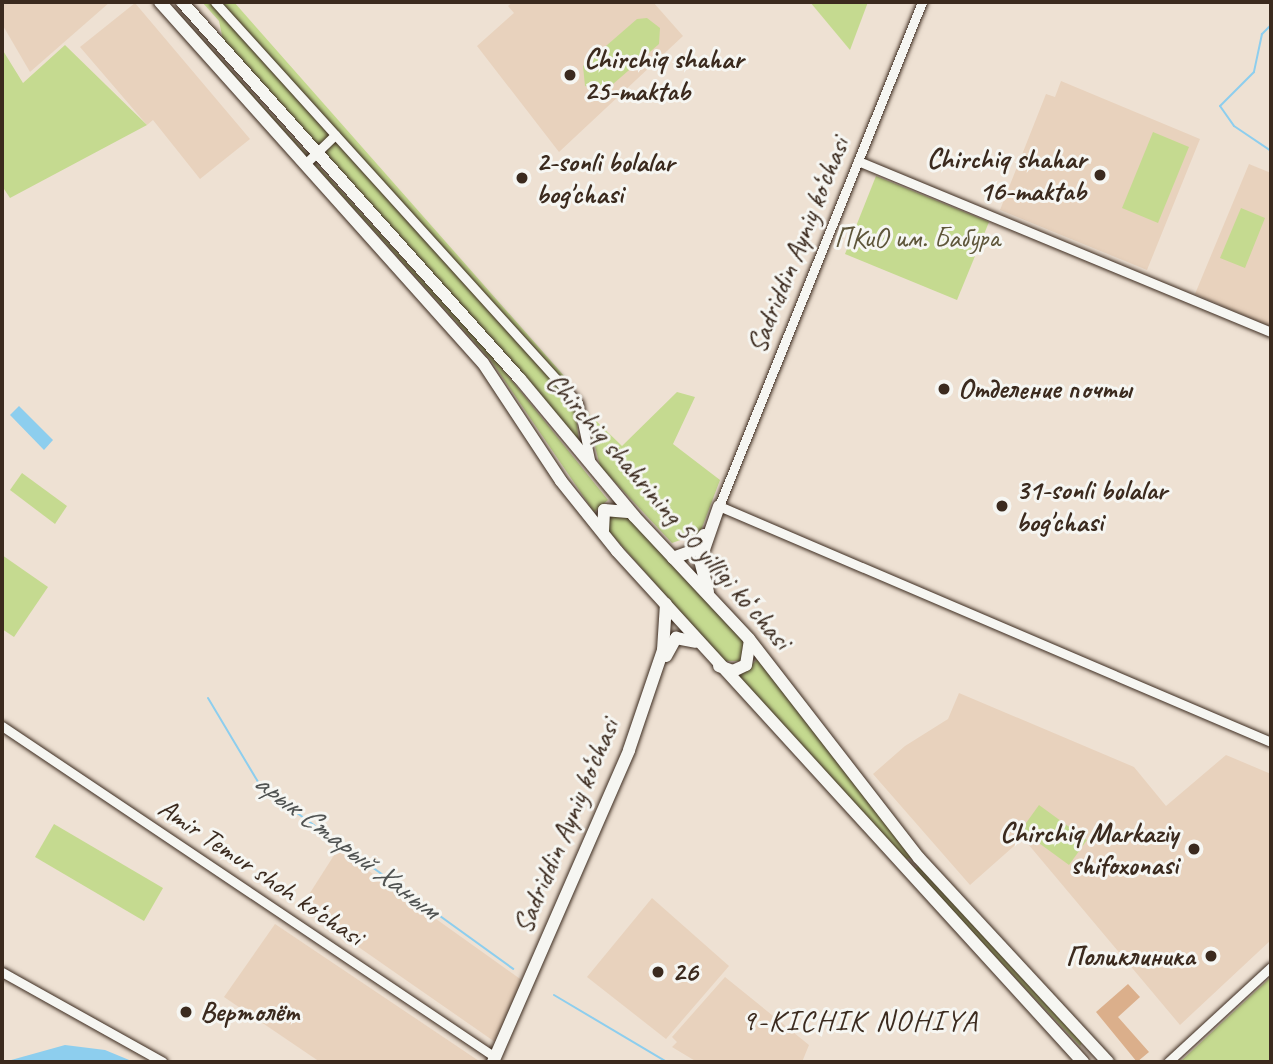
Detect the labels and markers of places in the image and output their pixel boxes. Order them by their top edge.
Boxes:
place label: Chirchiq shahar 25-maktab [584,42,743,108]
marker: Chirchiq shahar 25-maktab [562,67,578,83]
place label: Chirchiq shahar 16-maktab [927,142,1086,208]
place label: 2-sonli bolalar bog'chasi [536,145,674,211]
marker: Chirchiq shahar 16-maktab [1092,167,1108,183]
marker: 2-sonli bolalar bog'chasi [514,170,530,186]
place label: Отделение почты [958,372,1133,406]
marker: Отделение почты [936,381,952,397]
place label: 31-sonli bolalar bog'chasi [1016,473,1166,539]
marker: 31-sonli bolalar bog'chasi [994,498,1010,514]
place label: Chirchiq Markaziy shifoxonasi [1000,816,1178,882]
marker: Chirchiq Markaziy shifoxonasi [1184,839,1204,859]
place label: Поликлиника [1066,939,1195,973]
marker: Поликлиника [1201,946,1221,966]
place label: 26 [672,955,698,989]
marker: 26 [650,964,666,980]
place label: Вертолёт [200,995,299,1029]
marker: Вертолёт [178,1004,194,1020]

